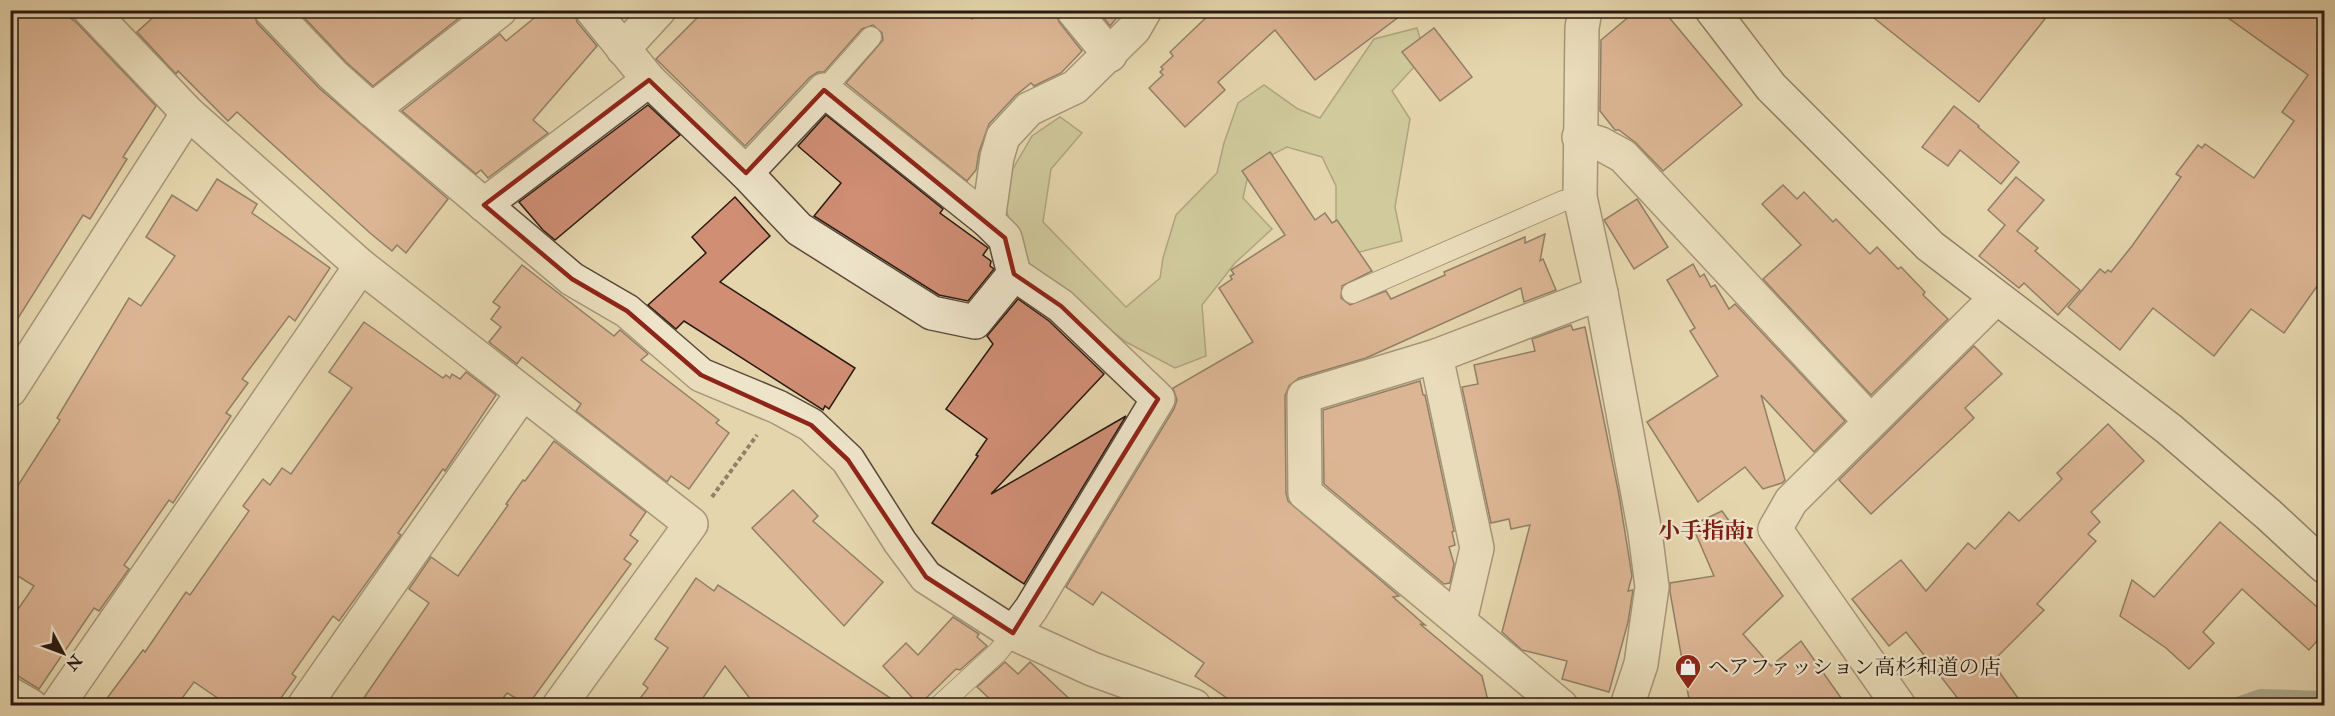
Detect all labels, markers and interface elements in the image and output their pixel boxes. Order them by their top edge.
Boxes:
district label: 小手指南1 [1658,517,1754,545]
north arrow [33,623,93,683]
text: N [61,649,86,675]
shop icon: ヘアファッション高杉和道の店 [1673,652,1703,690]
place label: ヘアファッション高杉和道の店 [1708,654,2001,681]

